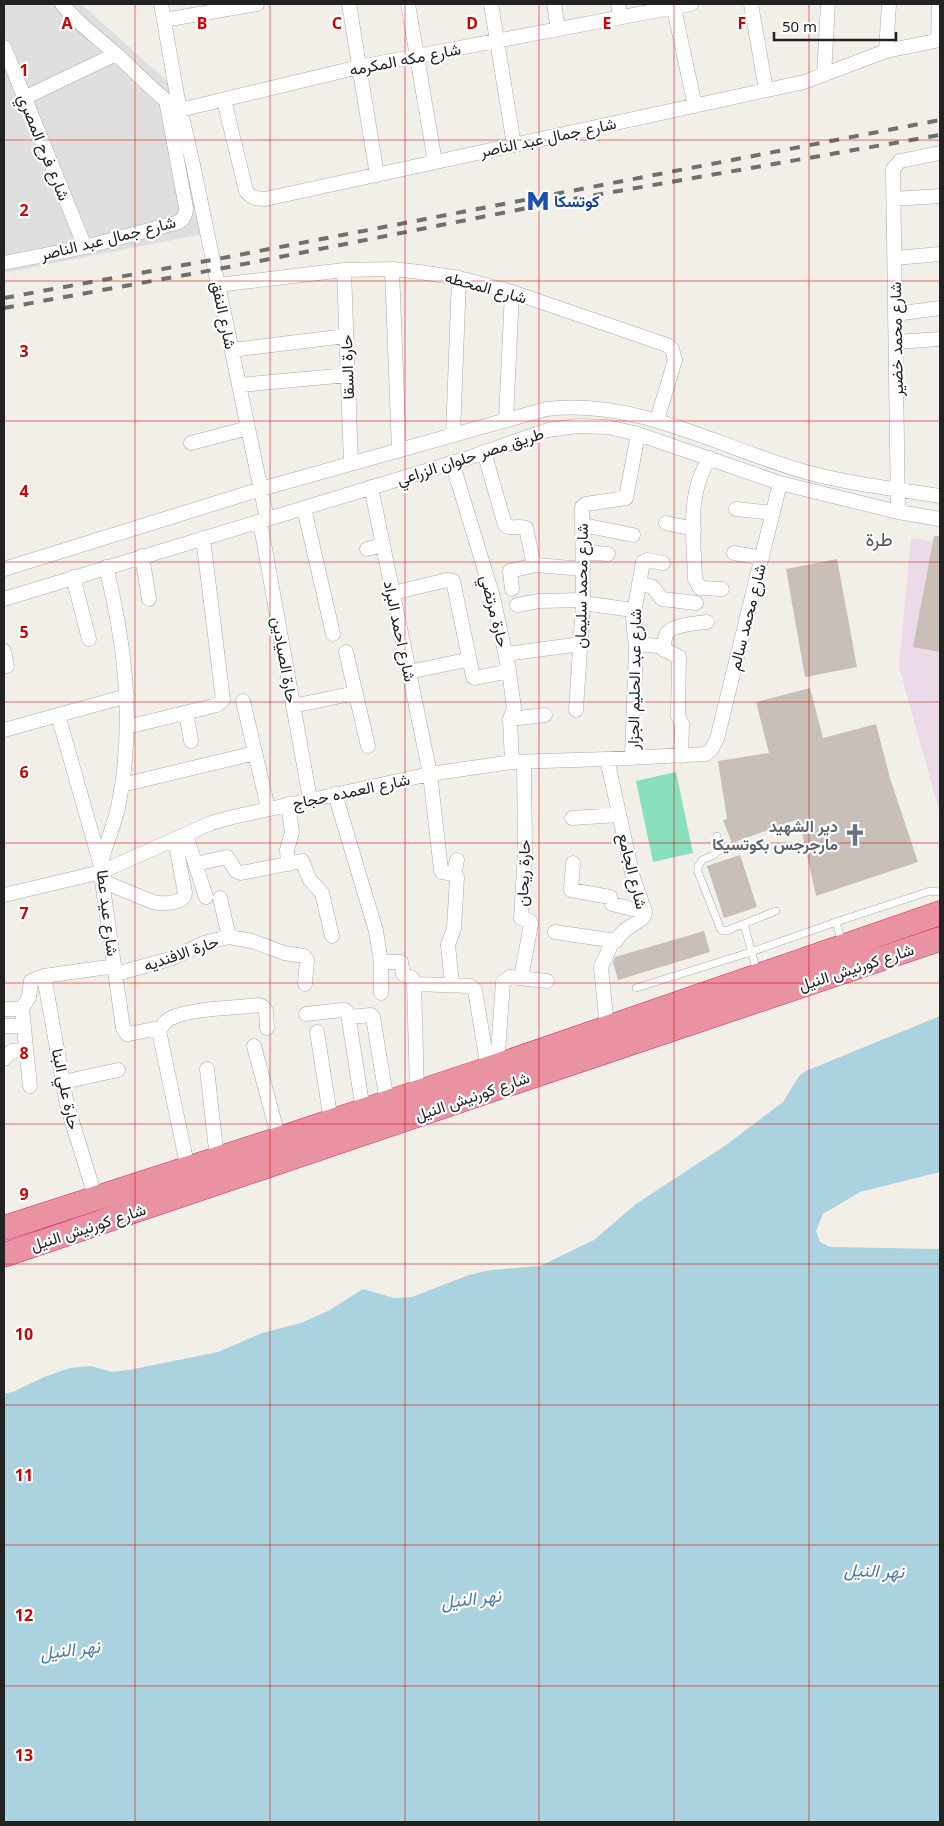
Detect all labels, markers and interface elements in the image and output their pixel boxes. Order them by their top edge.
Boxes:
scale bar [774,10,896,42]
text: A [61,12,73,34]
text: B [197,12,207,34]
text: C [332,12,342,34]
text: D [466,12,478,34]
text: E [603,12,612,34]
text: F [738,12,746,34]
text: 50 m [782,16,817,36]
street label: شارع مكه المكرمه [347,37,463,82]
text: 1 [19,59,29,81]
street label: شارع فرح المصري [10,90,75,205]
street label: شارع جمال عبد الناصر [477,112,618,163]
metro station icon: كوتسكا [525,188,551,214]
place label: كوتسكا [554,190,600,212]
text: 2 [19,199,29,221]
street label: شارع جمال عبد الناصر [37,211,178,267]
street label: شارع المحطه [442,266,529,309]
street label: شارع النفق [205,279,242,351]
street label: شارع محمد خضير [884,281,909,397]
street label: حارة السقا [335,334,359,400]
text: 3 [19,340,29,362]
street label: طريق مصر حلوان الزراعي [394,422,547,493]
text: 4 [19,480,29,502]
street label: شارع محمد سليمان [569,523,594,649]
district label: طرة [865,526,893,552]
street label: شارع محمد سالم [723,561,772,673]
street label: حارة مرتضي [473,573,515,650]
street label: شارع احمد البراد [378,578,421,684]
street label: شارع عبد الحليم الجزار [622,608,647,751]
street label: حارة الصيادين [267,615,303,705]
text: 5 [19,621,29,643]
text: 6 [19,761,29,783]
street label: شارع العمده حجاج [290,768,412,815]
place label: دير الشهيد مارجرجس بكوتسيكا [712,815,838,855]
church icon: دير الشهيد مارجرجس بكوتسيكا [842,822,868,848]
street label: شارع الجامع [612,831,653,912]
street label: حارة ريحان [511,839,535,907]
street label: شارع عيد عطا [91,869,124,957]
text: 7 [19,902,29,924]
street label: حارة الافنديه [141,930,222,976]
street label: شارع كورنيش النيل [796,938,917,997]
text: 8 [19,1042,29,1064]
street label: حارة علي البنا [44,1047,85,1132]
street label: شارع كورنيش النيل [412,1066,533,1127]
text: 9 [19,1183,29,1205]
street label: شارع كورنيش النيل [28,1198,149,1257]
text: 10 [15,1323,33,1345]
text: 11 [15,1464,33,1486]
water label: نهر النيل [843,1557,905,1583]
water label: نهر النيل [439,1582,503,1614]
text: 12 [15,1604,33,1626]
water label: نهر النيل [38,1633,102,1665]
text: 13 [15,1744,33,1766]

